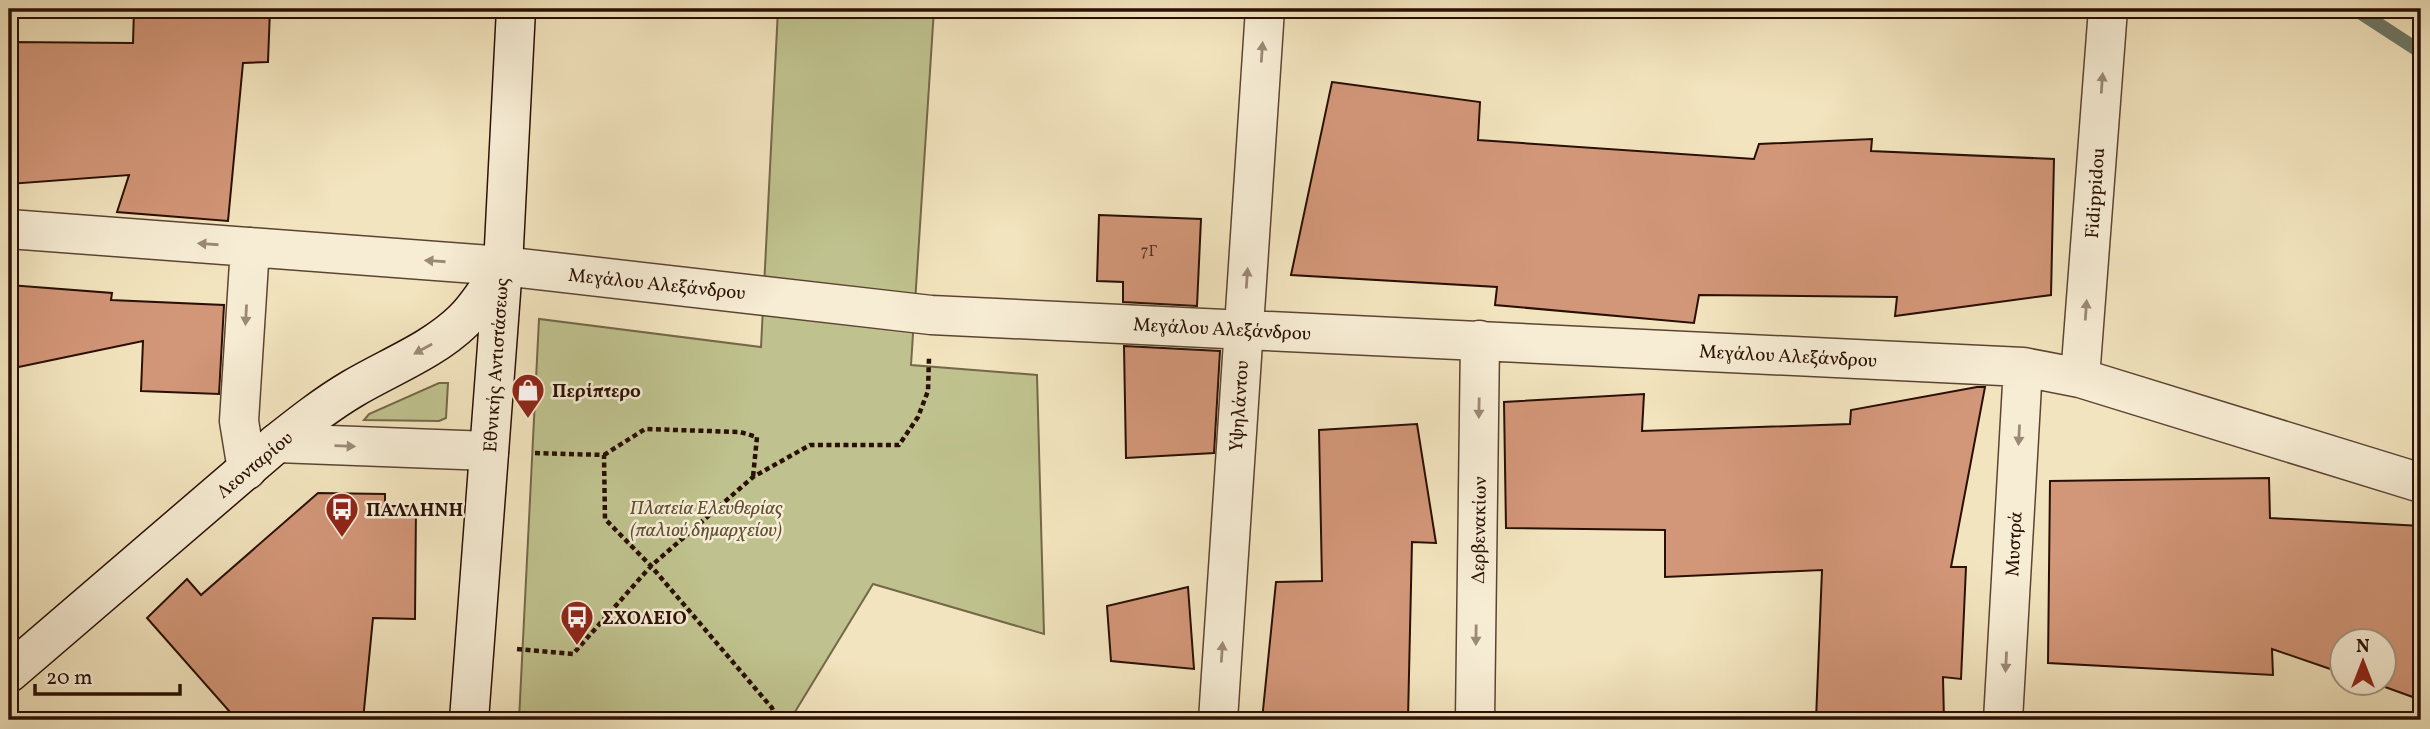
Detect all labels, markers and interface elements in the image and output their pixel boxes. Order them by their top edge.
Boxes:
one-way arrow [1257,40,1268,62]
one-way arrow [2097,72,2108,94]
street label: Fidippidou [2080,147,2112,240]
one-way arrow [197,238,219,249]
house number: 7Γ [1141,241,1157,263]
one-way arrow [423,255,445,266]
street label: Μεγάλου Αλεξάνδρου [567,263,747,307]
one-way arrow [1242,267,1253,289]
street label: Εθνικής Αντιστάσεως [478,277,516,453]
one-way arrow [2080,298,2091,320]
one-way arrow [240,305,251,327]
street label: Μεγάλου Αλεξάνδρου [1132,312,1312,348]
street label: Μεγάλου Αλεξάνδρου [1698,339,1878,375]
one-way arrow [413,343,433,355]
street label: Υψηλάντου [1224,360,1256,453]
shop icon: Περίπτερο [509,371,547,420]
place label: Περίπτερο [552,379,641,405]
one-way arrow [1473,397,1485,419]
one-way arrow [2013,425,2024,447]
street label: Λεονταρίου [211,426,299,505]
one-way arrow [335,440,357,451]
street label: Δερβενακίων [1466,476,1494,584]
bus stop icon: ΠΑΛΛΗΝΗ [323,490,361,539]
park label: Πλατεία Ελευθερίας (παλιού δημαρχείου) [630,496,783,544]
place label: ΠΑΛΛΗΝΗ [366,498,463,524]
street label: Μυστρά [2000,510,2030,577]
bus stop icon: ΣΧΟΛΕΙΟ [558,598,596,647]
place label: ΣΧΟΛΕΙΟ [602,606,687,632]
one-way arrow [1471,625,1482,647]
north arrow [2328,628,2398,698]
text: N [2356,634,2370,660]
one-way arrow [1217,641,1228,663]
scale bar [35,652,180,696]
one-way arrow [2000,652,2011,674]
text: 20 m [46,664,92,693]

